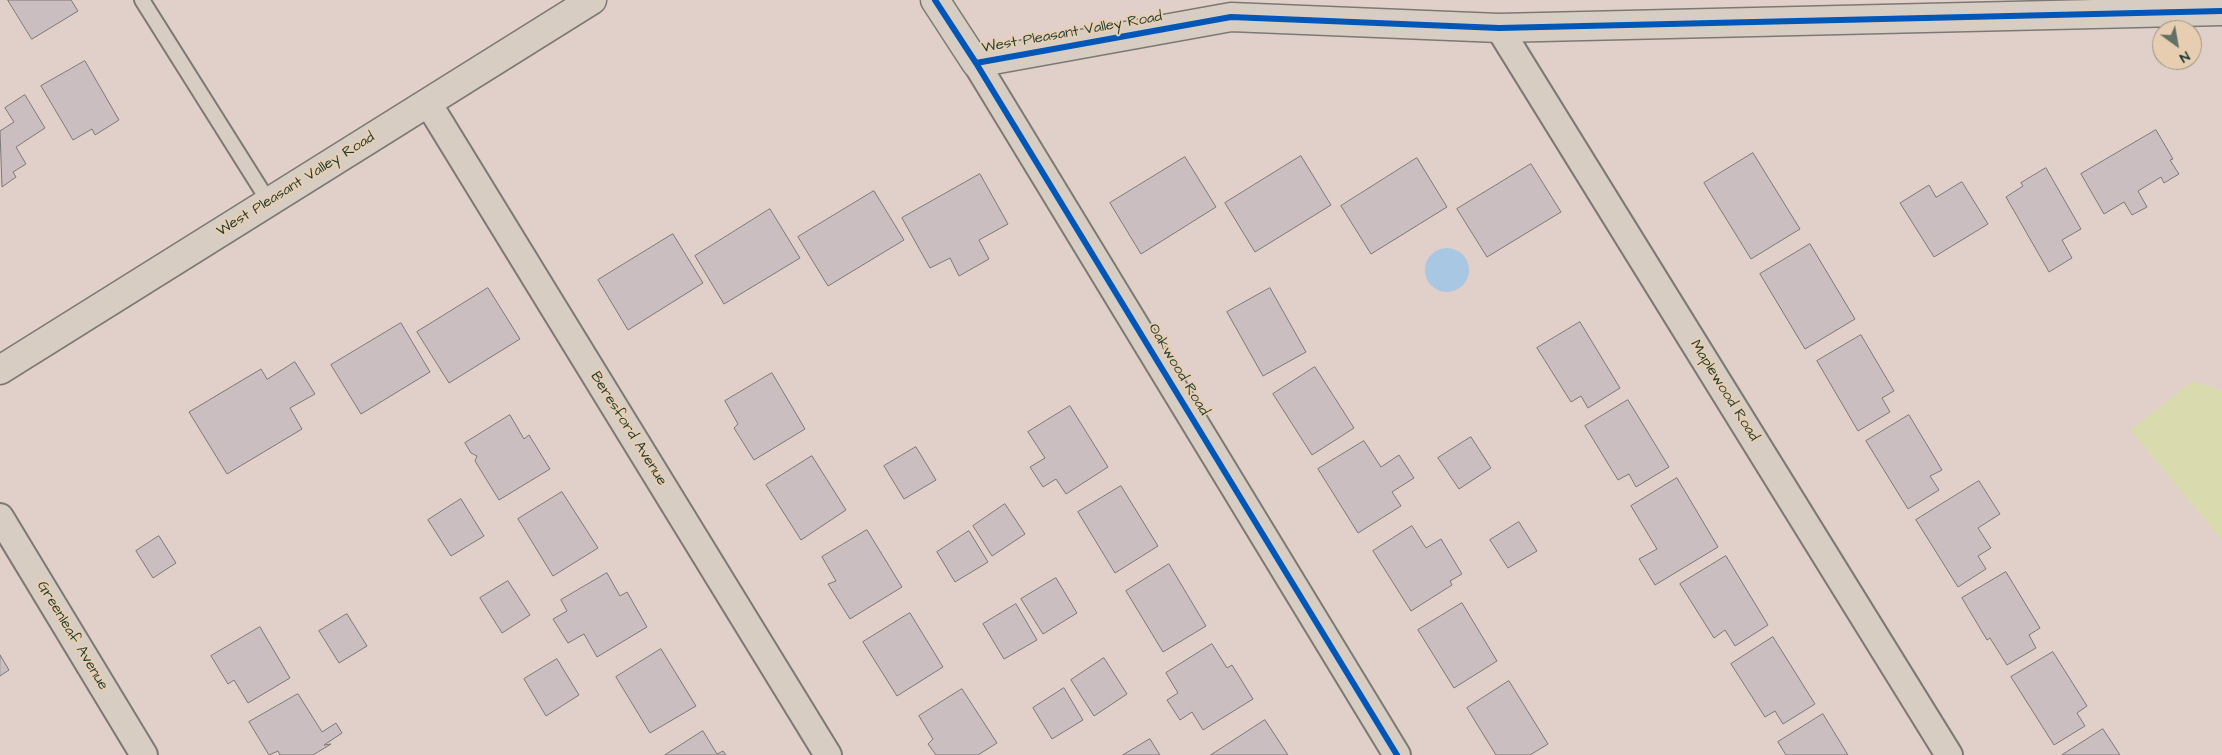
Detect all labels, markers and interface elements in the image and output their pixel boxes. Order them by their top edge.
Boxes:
street label: West Pleasant Valley Road [980,8,1164,58]
north arrow [2152,20,2202,70]
text: N [2175,46,2193,68]
street label: West Pleasant Valley Road [214,129,378,241]
street label: Oakwood Road [1143,321,1213,419]
street label: Maplewood Road [1686,337,1762,445]
street label: Beresford Avenue [586,369,670,489]
street label: Greenleaf Avenue [32,578,112,694]

